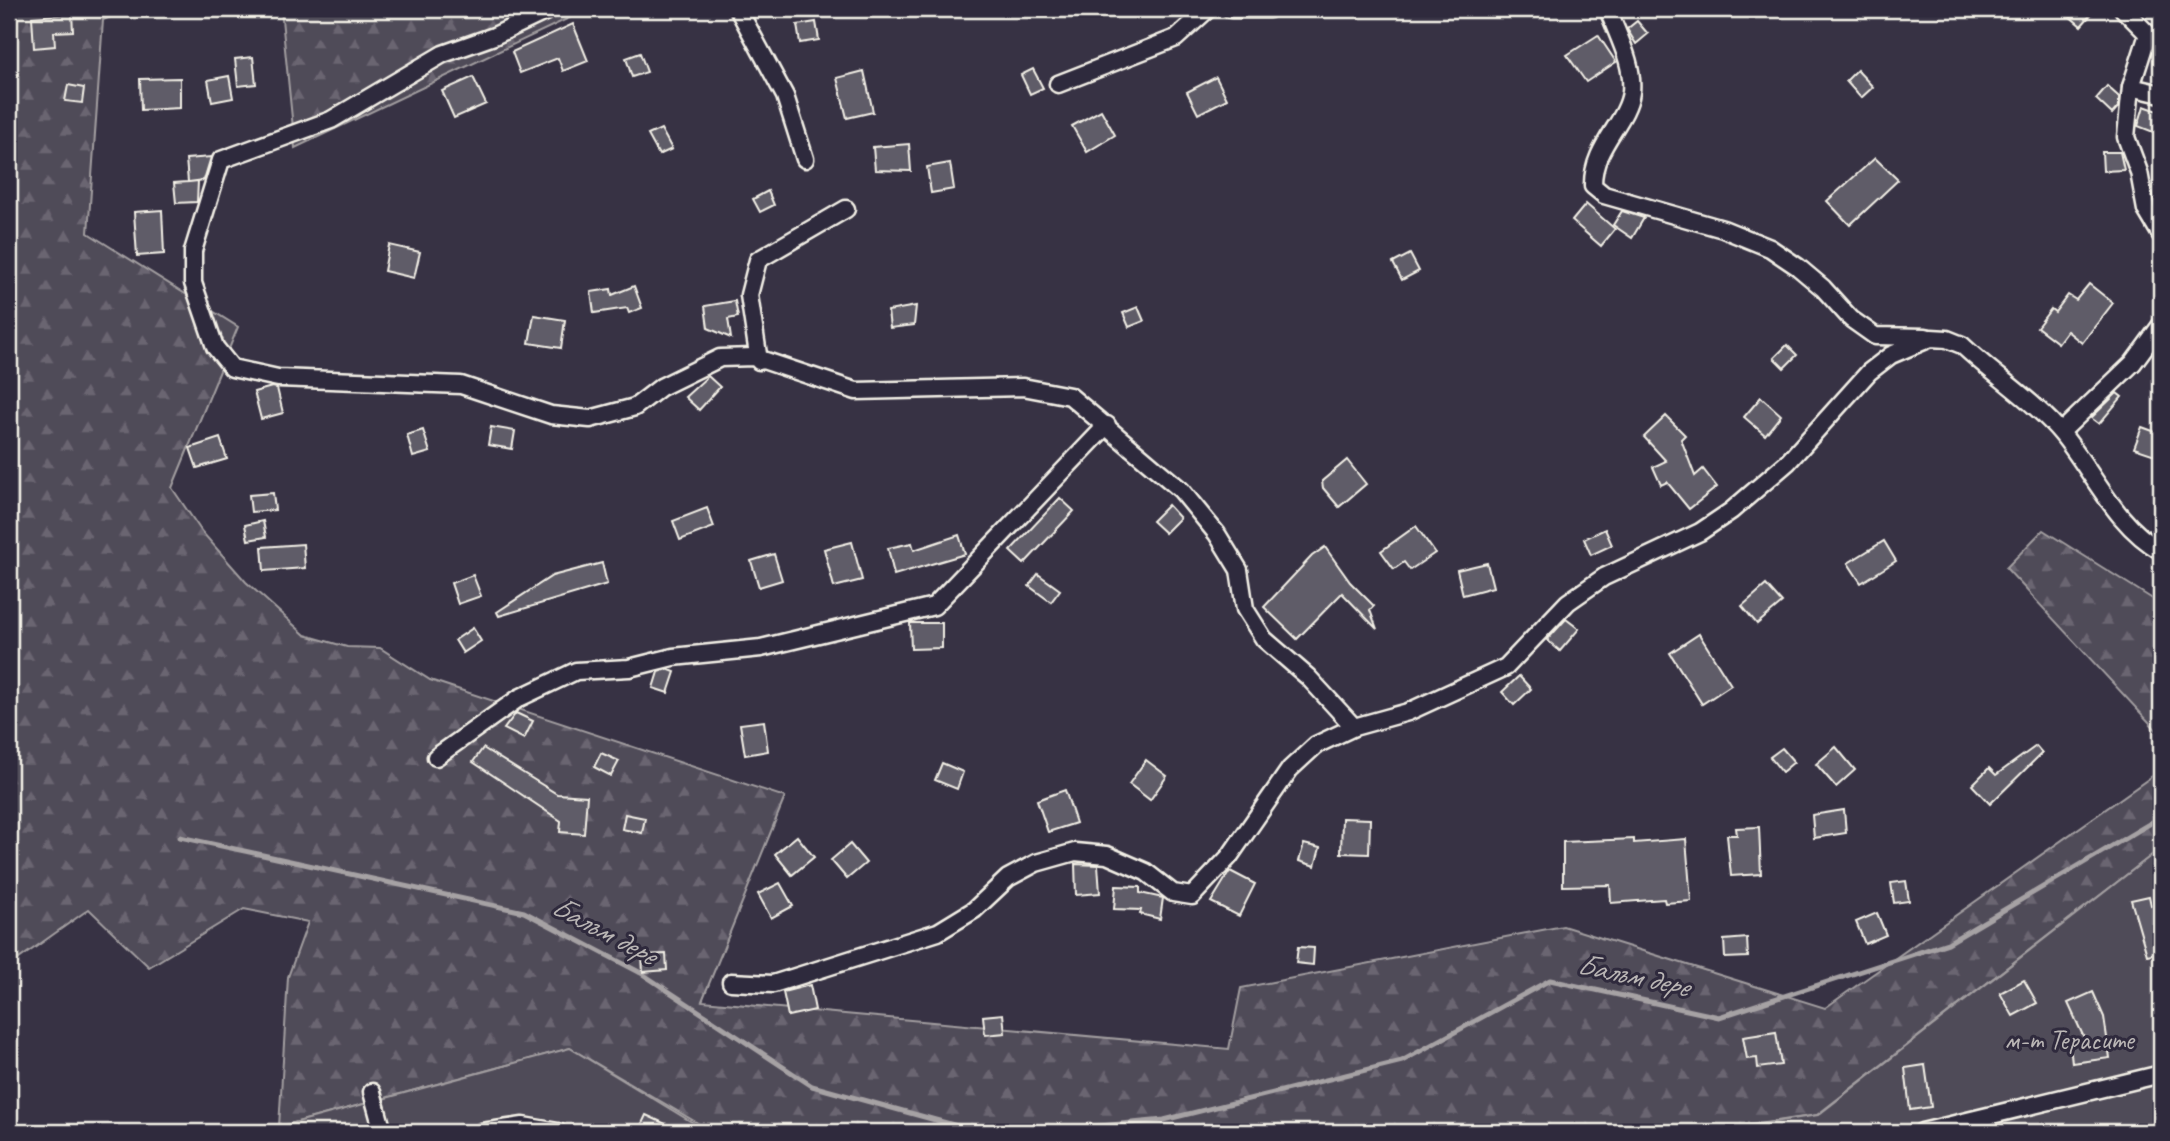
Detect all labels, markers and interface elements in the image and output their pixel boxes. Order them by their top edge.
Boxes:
water label: Балъм дере [545,887,666,975]
water label: Балъм дере [1574,945,1696,1006]
park label: м-т Терасите [2004,1022,2135,1057]

